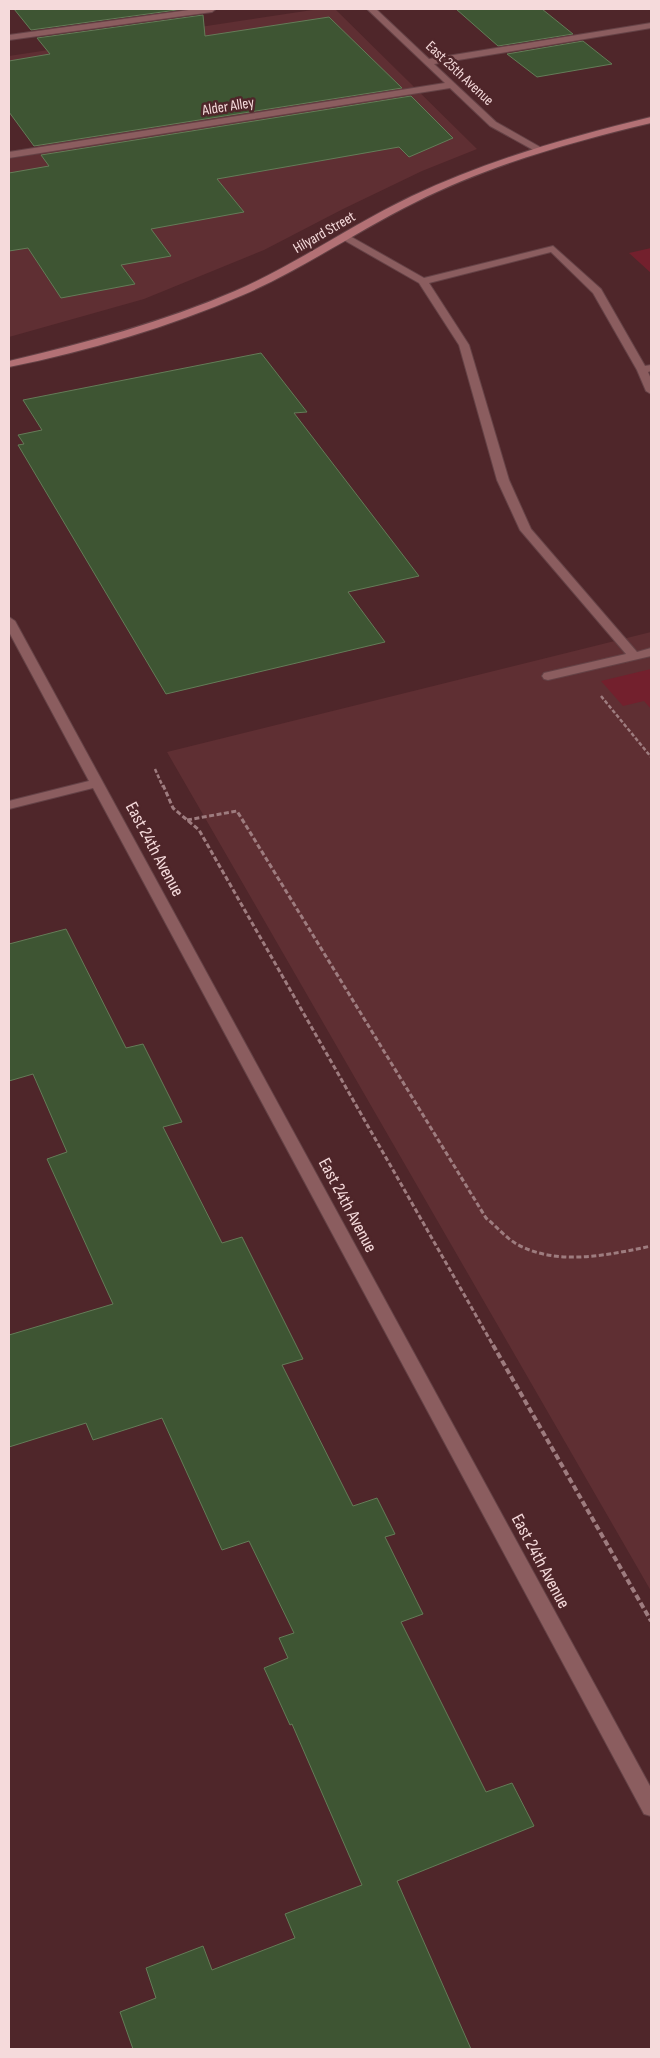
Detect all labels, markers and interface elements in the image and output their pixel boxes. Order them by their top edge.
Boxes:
street label: East 25th Avenue [422,37,498,110]
street label: Alder Alley [200,93,256,120]
street label: Hilyard Street [290,207,359,258]
street label: East 24th Avenue [121,798,188,900]
street label: East 24th Avenue [314,1154,381,1256]
street label: East 24th Avenue [507,1510,574,1612]

